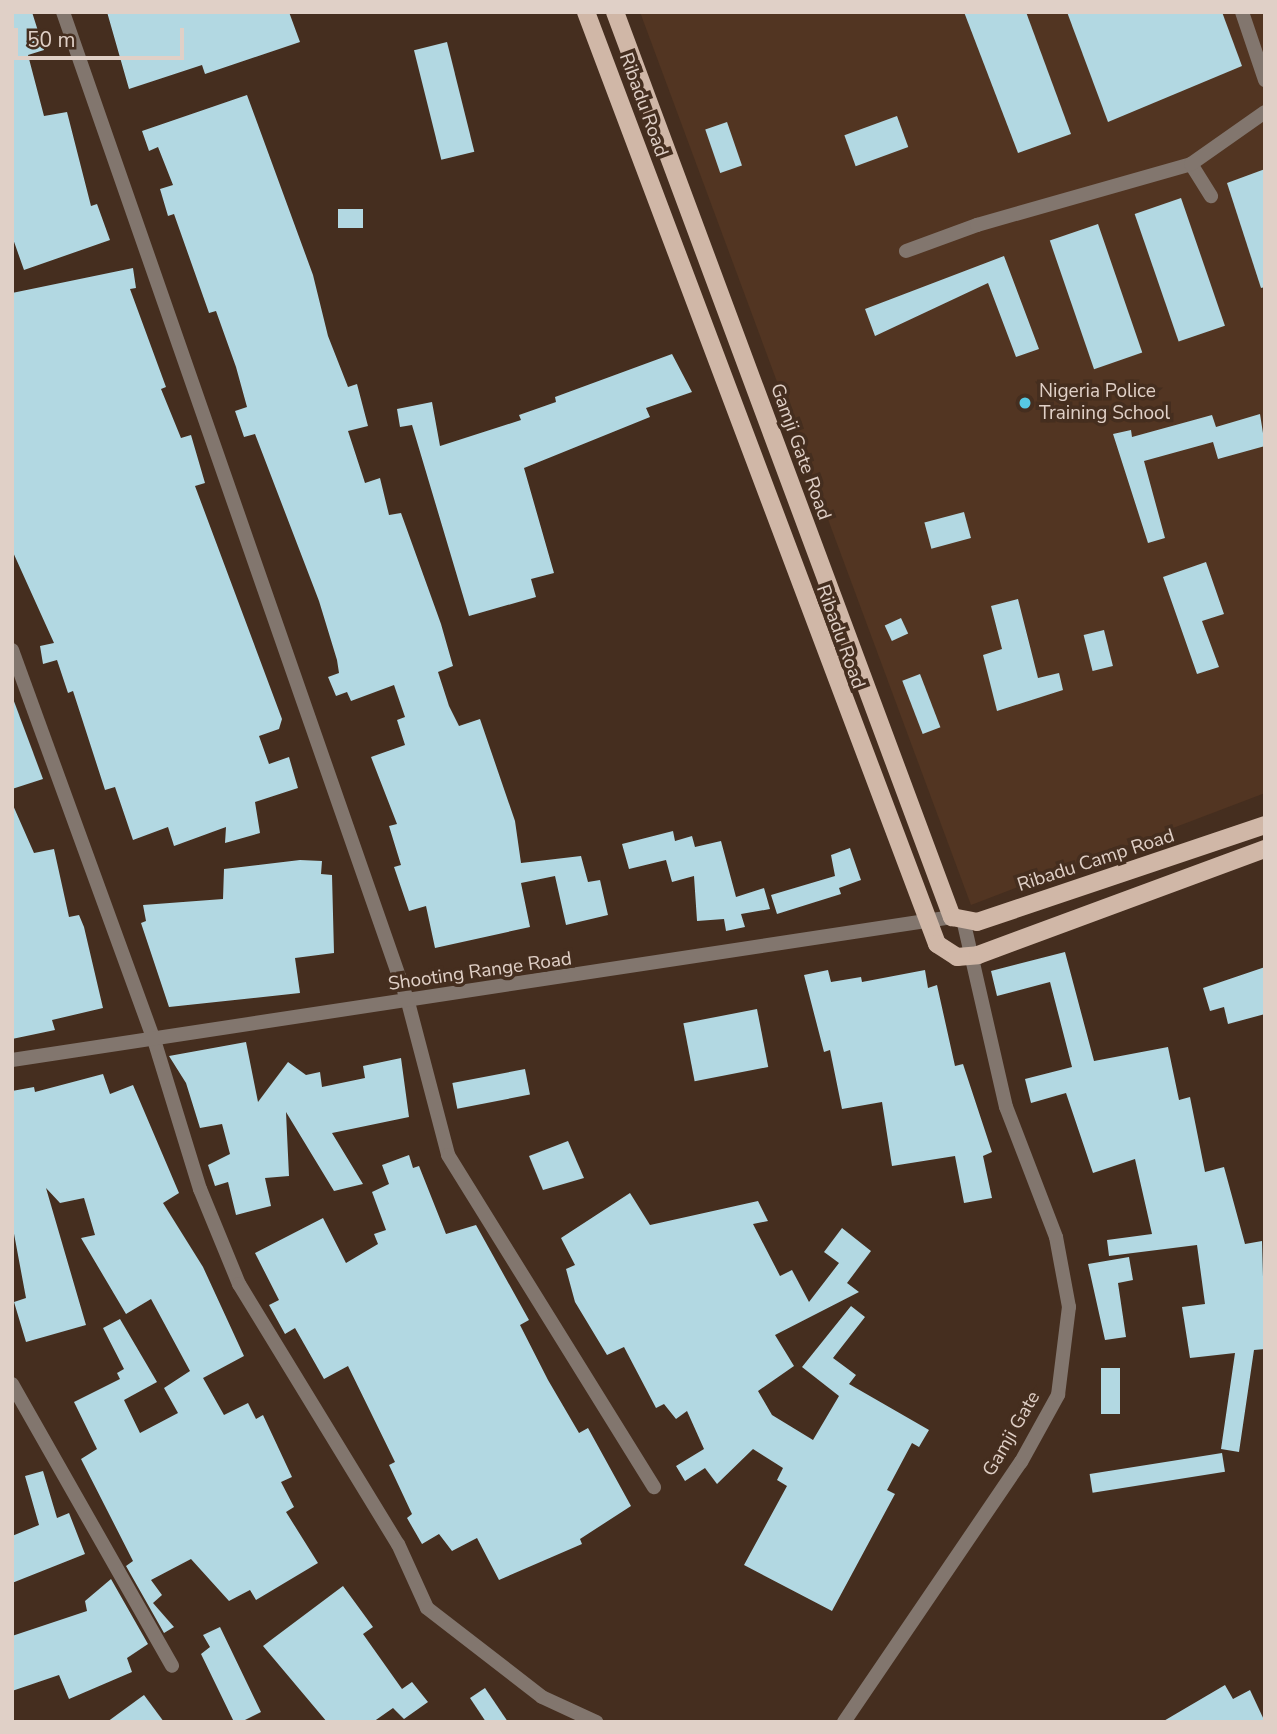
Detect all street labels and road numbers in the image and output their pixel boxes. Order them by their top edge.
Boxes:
street label: Ribadu Road [614,50,672,160]
street label: Gamji Gate Road [765,381,835,523]
street label: Ribadu Road [811,582,869,692]
street label: Ribadu Camp Road [1015,825,1177,897]
street label: Shooting Range Road [387,948,573,996]
street label: Gamji Gate [979,1387,1045,1481]

